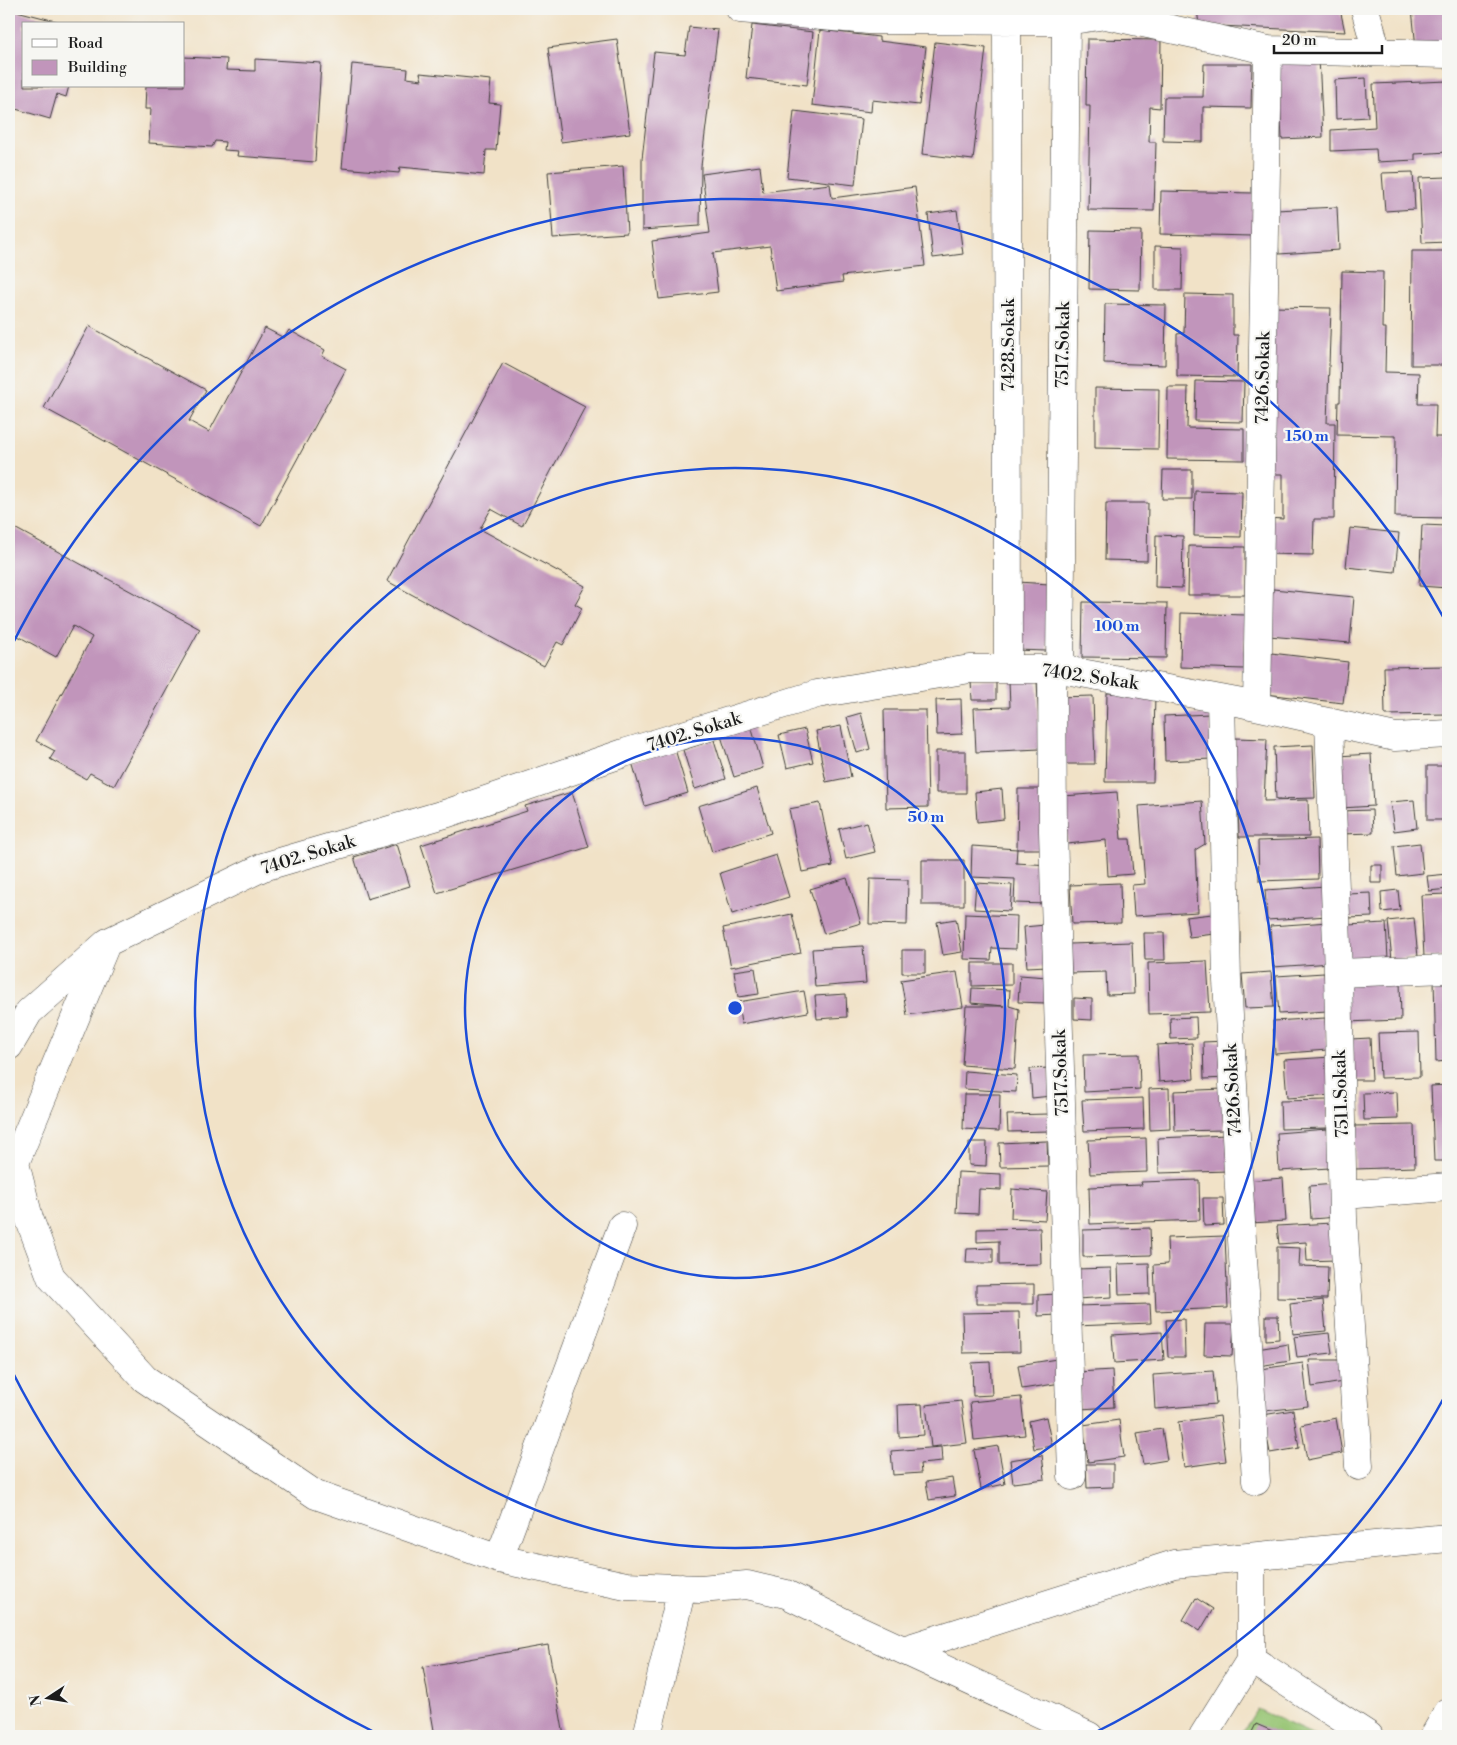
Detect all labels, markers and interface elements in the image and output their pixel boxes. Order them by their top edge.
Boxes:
legend [22,22,185,88]
scale bar [1274,22,1382,54]
text: 20 m [1282,31,1317,50]
text: Road [68,34,103,53]
text: Building [67,58,127,77]
street label: 7428.Sokak [997,297,1020,392]
street label: 7517.Sokak [1051,300,1075,389]
street label: 7426.Sokak [1251,330,1275,425]
text: 150 m [1285,427,1329,446]
text: 100 m [1095,617,1140,636]
street label: 7402. Sokak [1040,659,1141,695]
street label: 7402. Sokak [644,706,745,757]
text: 50 m [908,808,944,827]
street label: 7402. Sokak [258,829,359,880]
centre of rings [726,999,744,1017]
street label: 7517.Sokak [1048,1028,1074,1117]
street label: 7426.Sokak [1219,1041,1247,1137]
street label: 7511.Sokak [1328,1048,1354,1138]
north arrow [22,1672,72,1722]
text: N [26,1693,46,1708]

